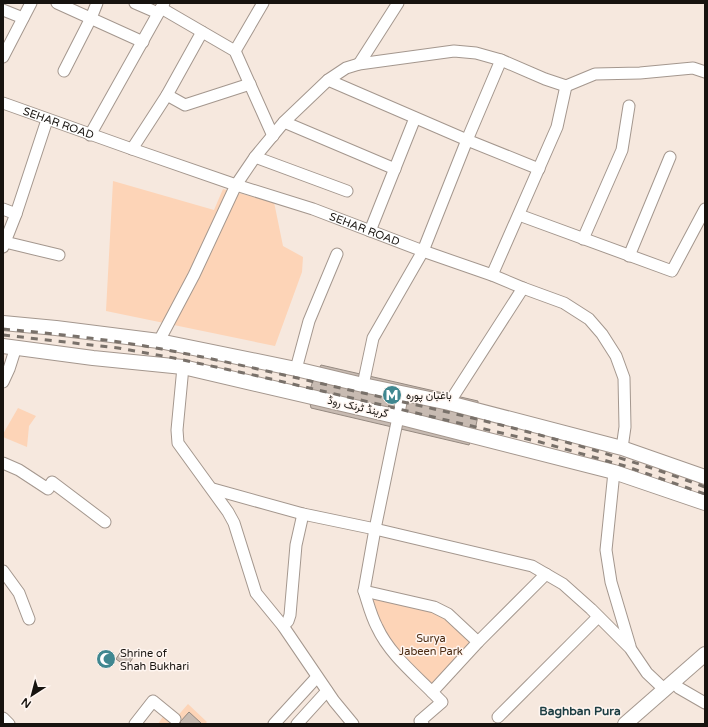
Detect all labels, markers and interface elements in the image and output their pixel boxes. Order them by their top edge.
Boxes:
street label: SEHAR ROAD [21,104,96,141]
street label: SEHAR ROAD [328,209,402,248]
metro station icon: باغبان پورہ [381,384,403,406]
place label: باغبان پورہ [406,389,452,403]
street label: گرینڈ ٹرنک روڈ [326,394,390,420]
park label: Surya Jabeen Park [399,632,463,658]
place label: Shrine of Shah Bukhari [120,647,189,673]
mosque icon: Shrine of Shah Bukhari [95,648,117,670]
north arrow [12,675,52,715]
text: N [19,695,34,711]
district label: Baghban Pura [539,704,621,719]

